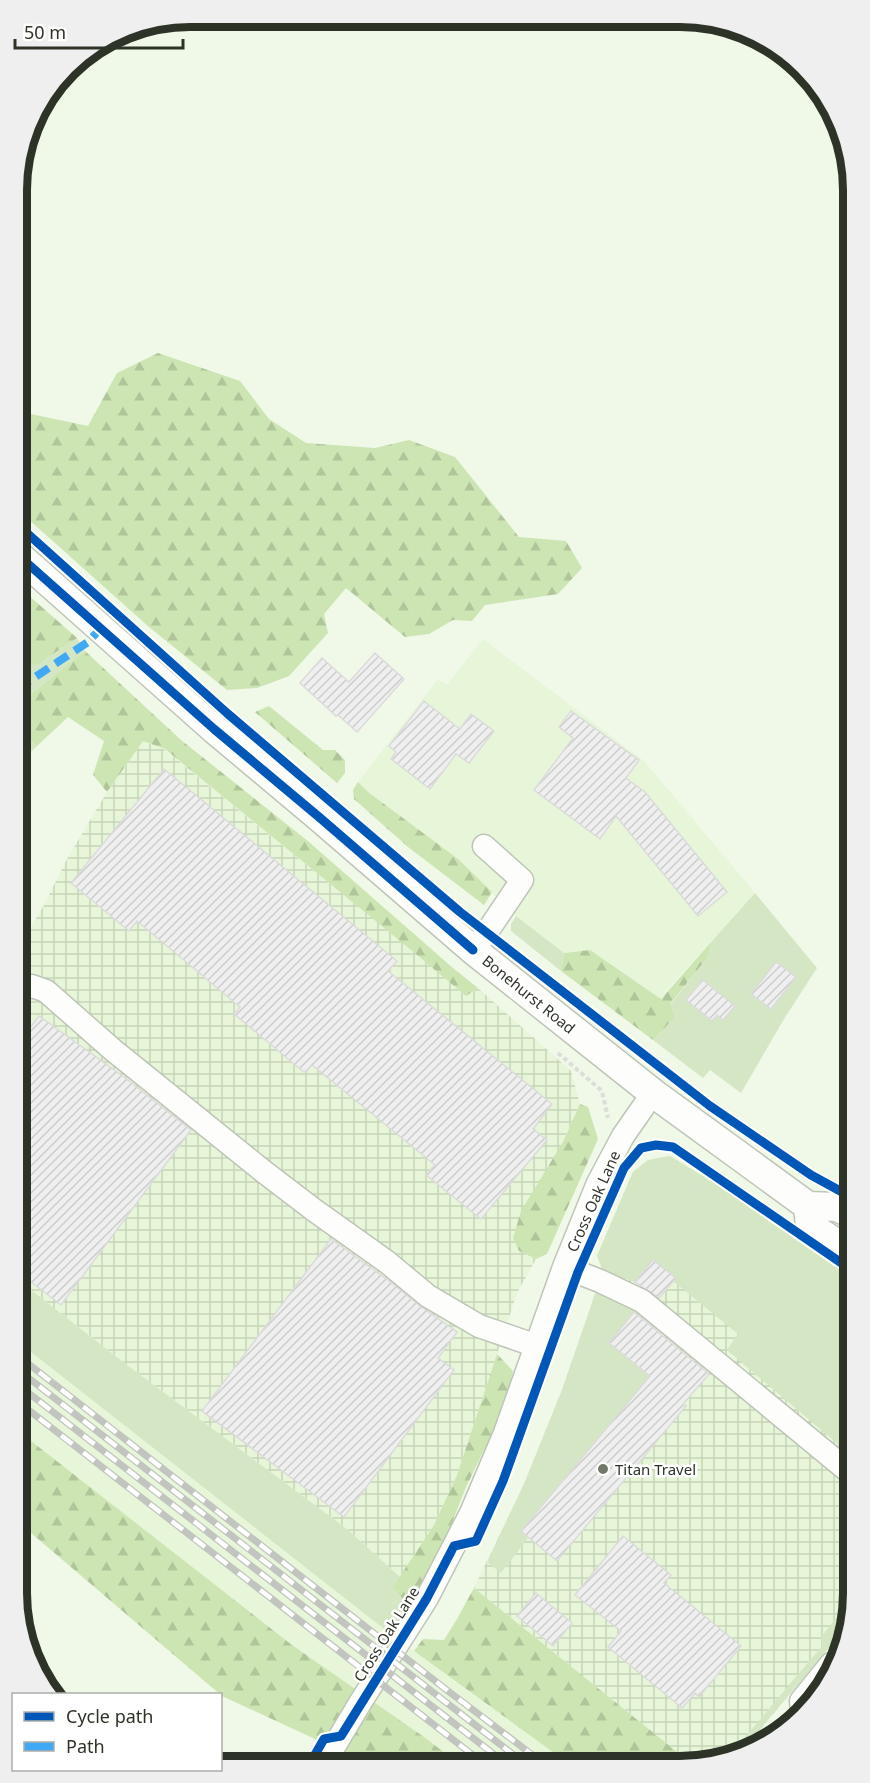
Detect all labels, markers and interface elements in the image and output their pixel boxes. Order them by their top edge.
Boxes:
scale bar [15,12,183,50]
text: 50 m [24,20,66,44]
street label: Bonehurst Road [478,950,580,1038]
street label: Cross Oak Lane [562,1147,624,1255]
place label: Titan Travel [615,1459,696,1479]
marker: Titan Travel [596,1462,610,1476]
street label: Cross Oak Lane [349,1583,423,1685]
legend [12,1693,222,1771]
text: Cycle path [66,1704,153,1728]
text: Path [66,1734,105,1758]

